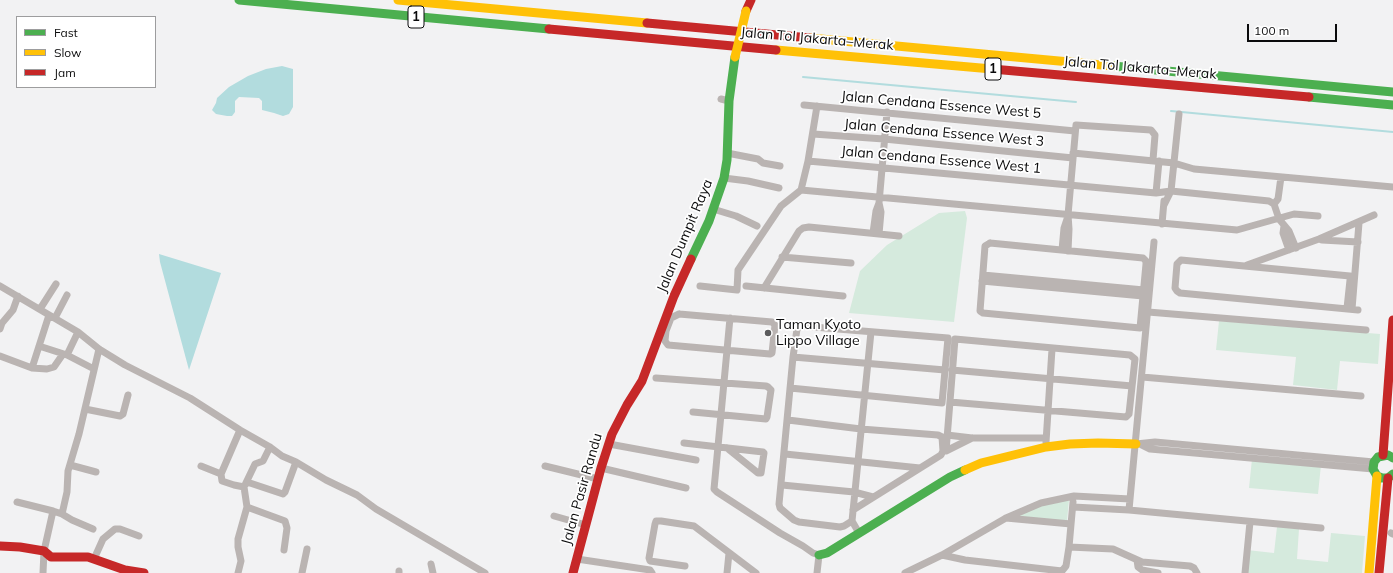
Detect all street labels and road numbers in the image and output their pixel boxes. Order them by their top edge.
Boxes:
road number: 1 [408,6,424,28]
street label: Jalan Tol Jakarta–Merak [740,24,894,54]
street label: Jalan Tol Jakarta–Merak [1063,53,1217,83]
road number: 1 [985,58,1001,80]
street label: Jalan Cendana Essence West 5 [840,88,1042,122]
street label: Jalan Cendana Essence West 3 [843,116,1045,150]
street label: Jalan Cendana Essence West 1 [840,143,1042,177]
street label: Jalan Dumpit Raya [654,177,716,295]
street label: Jalan Pasir Randu [558,431,606,547]

